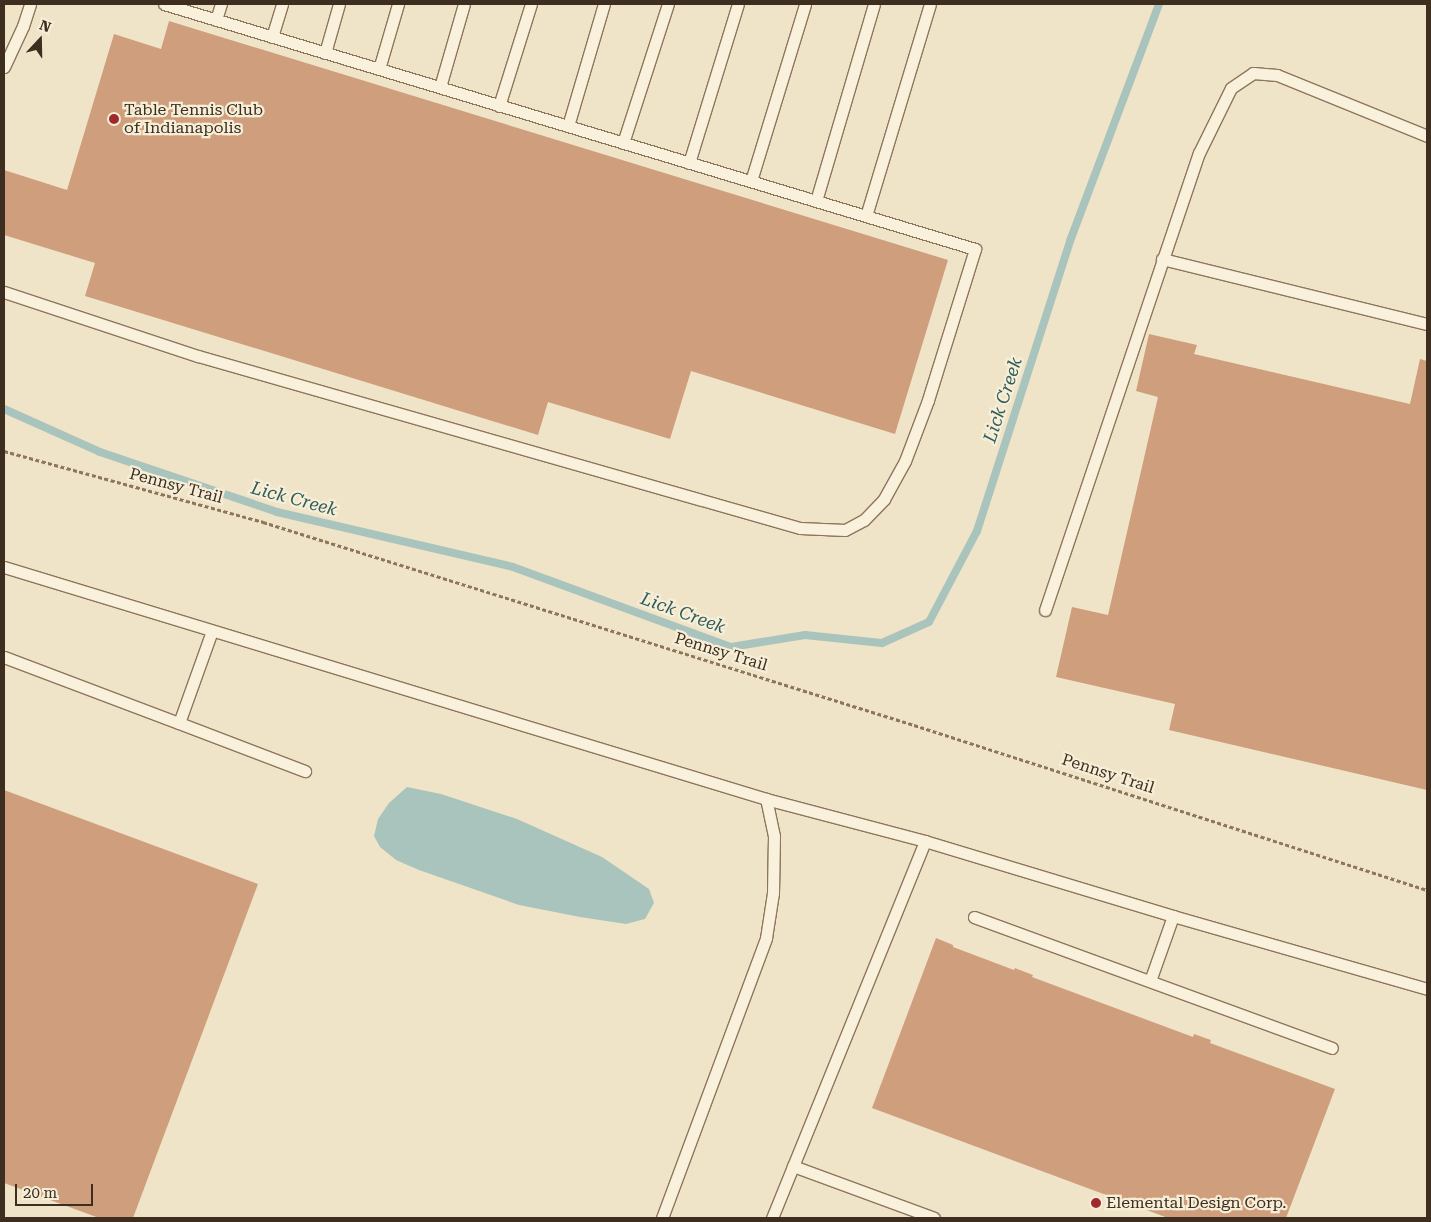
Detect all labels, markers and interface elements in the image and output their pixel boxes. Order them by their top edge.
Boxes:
north arrow [15,15,65,65]
text: N [37,17,53,35]
place label: Table Tennis Club of Indianapolis [124,100,263,138]
marker: Table Tennis Club of Indianapolis [108,113,120,125]
water label: Lick Creek [979,355,1027,445]
street label: Pennsy Trail [127,464,225,508]
water label: Lick Creek [249,477,339,521]
water label: Lick Creek [638,588,728,638]
street label: Pennsy Trail [672,629,770,675]
street label: Pennsy Trail [1059,750,1157,798]
scale bar [18,1174,95,1206]
text: 20 m [23,1184,57,1202]
place label: Elemental Design Corp. [1106,1193,1286,1213]
marker: Elemental Design Corp. [1090,1197,1102,1209]

